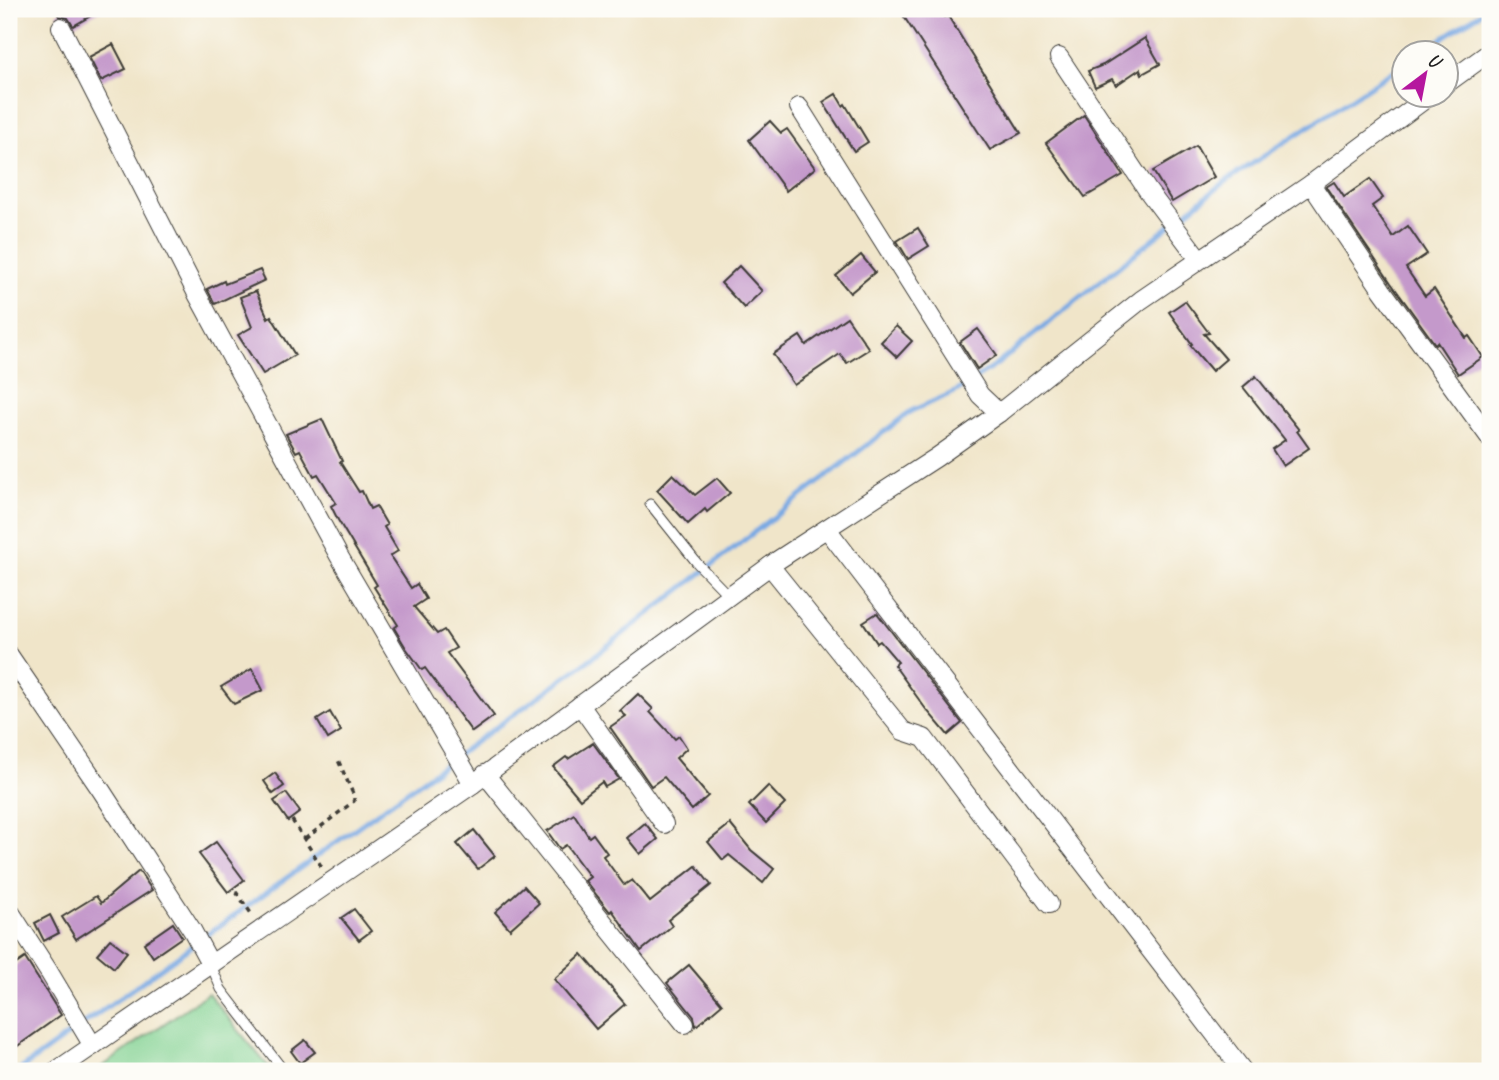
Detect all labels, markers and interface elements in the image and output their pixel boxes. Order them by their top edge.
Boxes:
north arrow [1390,38,1460,108]
text: U [1423,48,1447,75]

